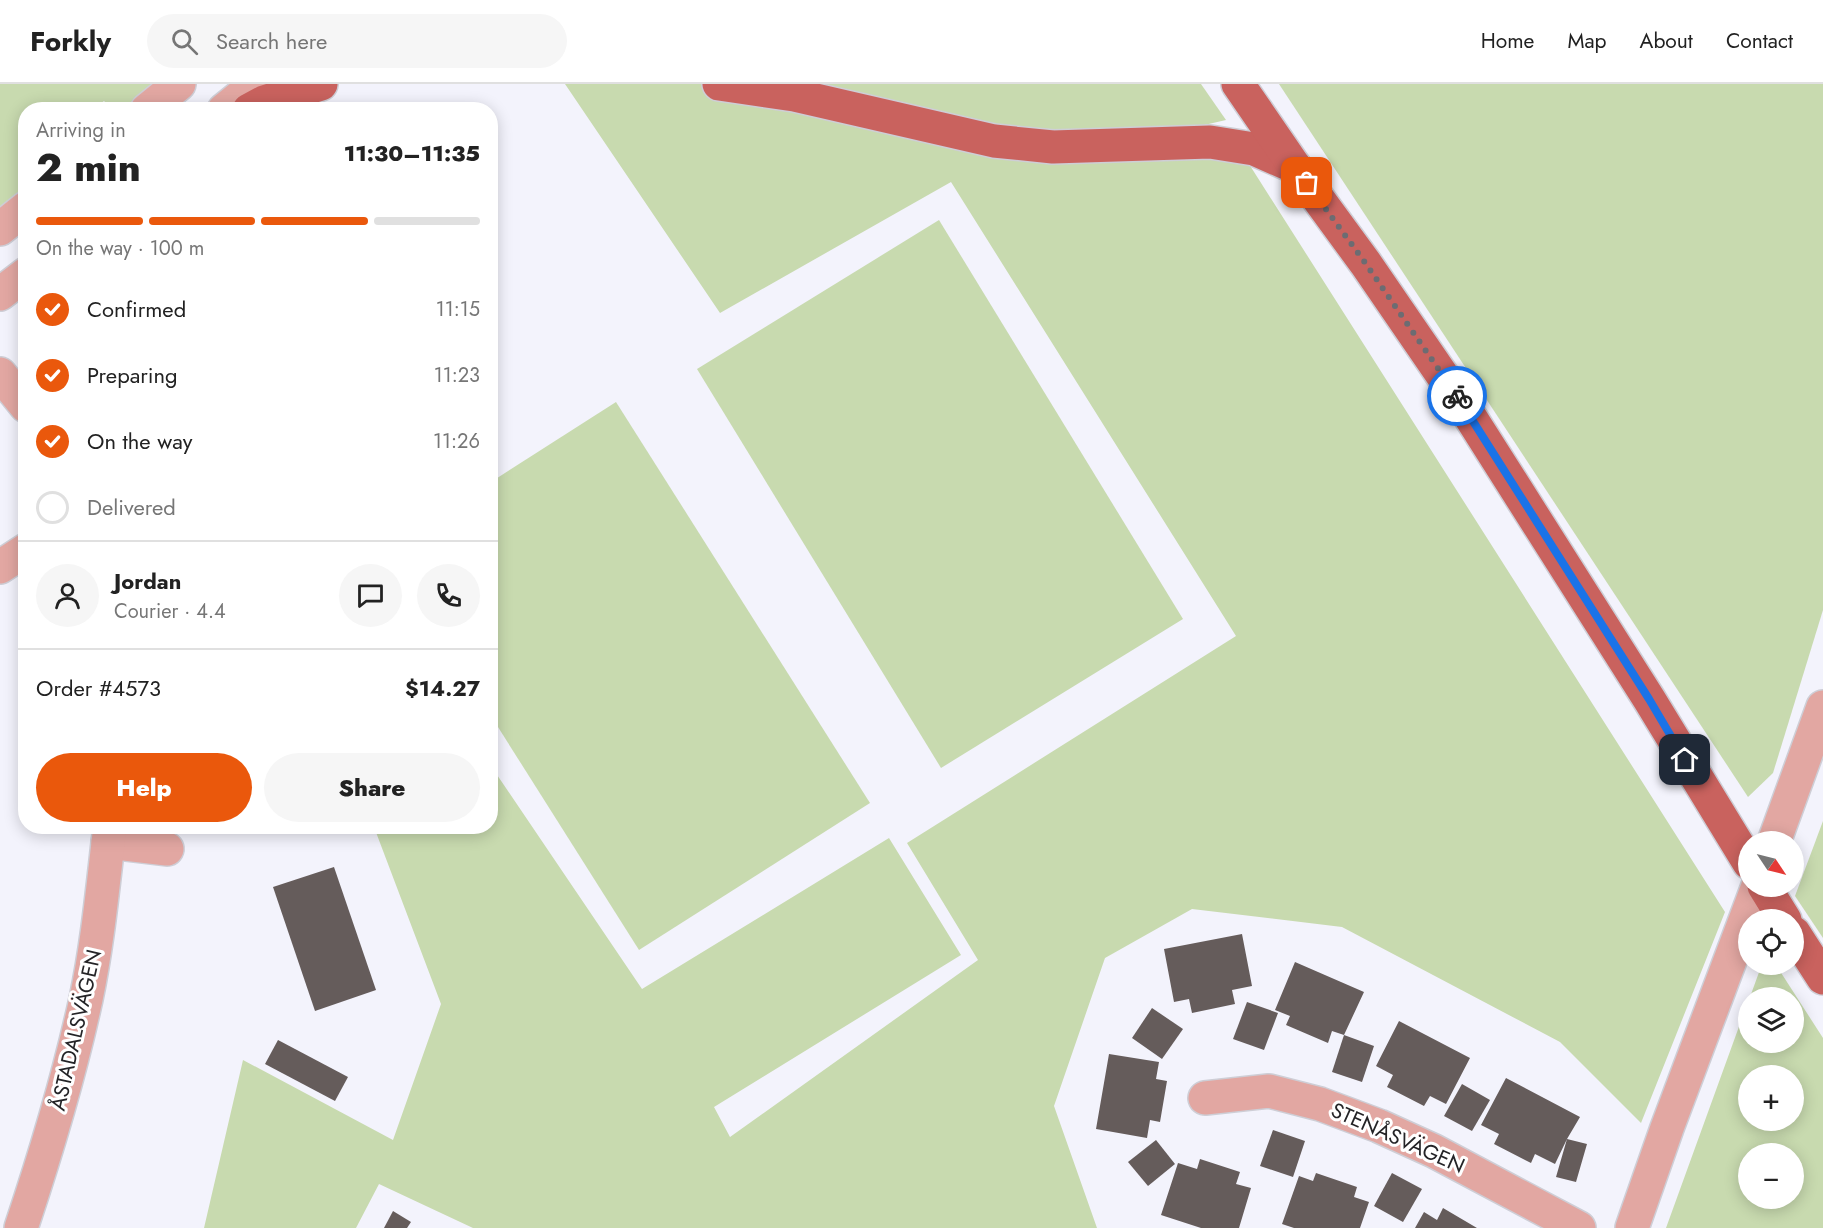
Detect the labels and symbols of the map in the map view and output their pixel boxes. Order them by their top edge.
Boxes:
pin [1281,157,1332,208]
courier [1427,366,1487,426]
pin [1659,734,1710,785]
north arrow [1738,831,1804,897]
street label: ÅSTADALSVÄGEN [43,947,109,1113]
street label: STENÅSVÄGEN [1326,1095,1470,1181]

